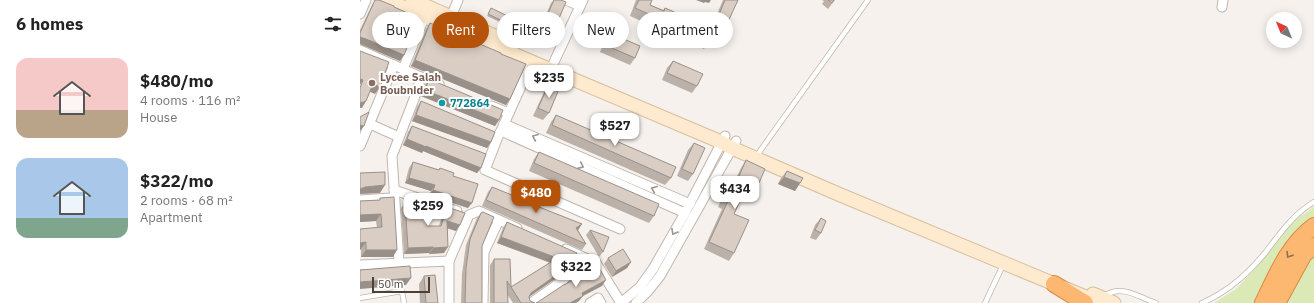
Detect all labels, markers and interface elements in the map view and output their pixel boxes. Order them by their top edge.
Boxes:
chip: Buy [372,12,424,48]
chip: Rent [432,12,489,48]
chip: Filters [497,12,565,48]
chip: New [573,12,629,48]
chip: Apartment [637,12,733,48]
north arrow [1266,12,1302,48]
map controls [1266,12,1302,48]
text: 6 homes [16,13,83,35]
icon: filters [322,13,344,35]
pin: $235 [525,65,573,99]
text: $235 [533,69,565,86]
text: $480/mo [140,70,213,92]
place label: Lycee Salah Boubnider [380,70,441,97]
icon: home [48,74,96,122]
marker: Lycee Salah Boubnider [367,78,377,88]
text: 4 rooms · 116 m² [140,92,241,109]
place label: 772864 [450,96,490,110]
marker: 772864 [437,98,447,108]
text: House [140,109,177,126]
pin: $527 [591,113,639,147]
text: $527 [599,117,631,134]
one-way arrow [531,134,539,142]
one-way arrow [576,161,584,169]
text: $322/mo [140,170,213,192]
icon: home [48,174,96,222]
pin: $434 [711,176,759,210]
pin: $480 [512,180,560,214]
text: $434 [719,180,751,197]
text: $480 [520,184,552,201]
one-way arrow [651,185,658,193]
text: 2 rooms · 68 m² [140,192,233,209]
pin: $259 [404,193,452,227]
text: $259 [412,197,444,214]
text: Apartment [140,209,203,226]
one-way arrow [672,228,679,235]
one-way arrow [1286,251,1293,258]
pin: $322 [552,254,600,288]
text: $322 [560,258,592,275]
scale bar [372,275,430,294]
text: 50 m [378,277,403,291]

